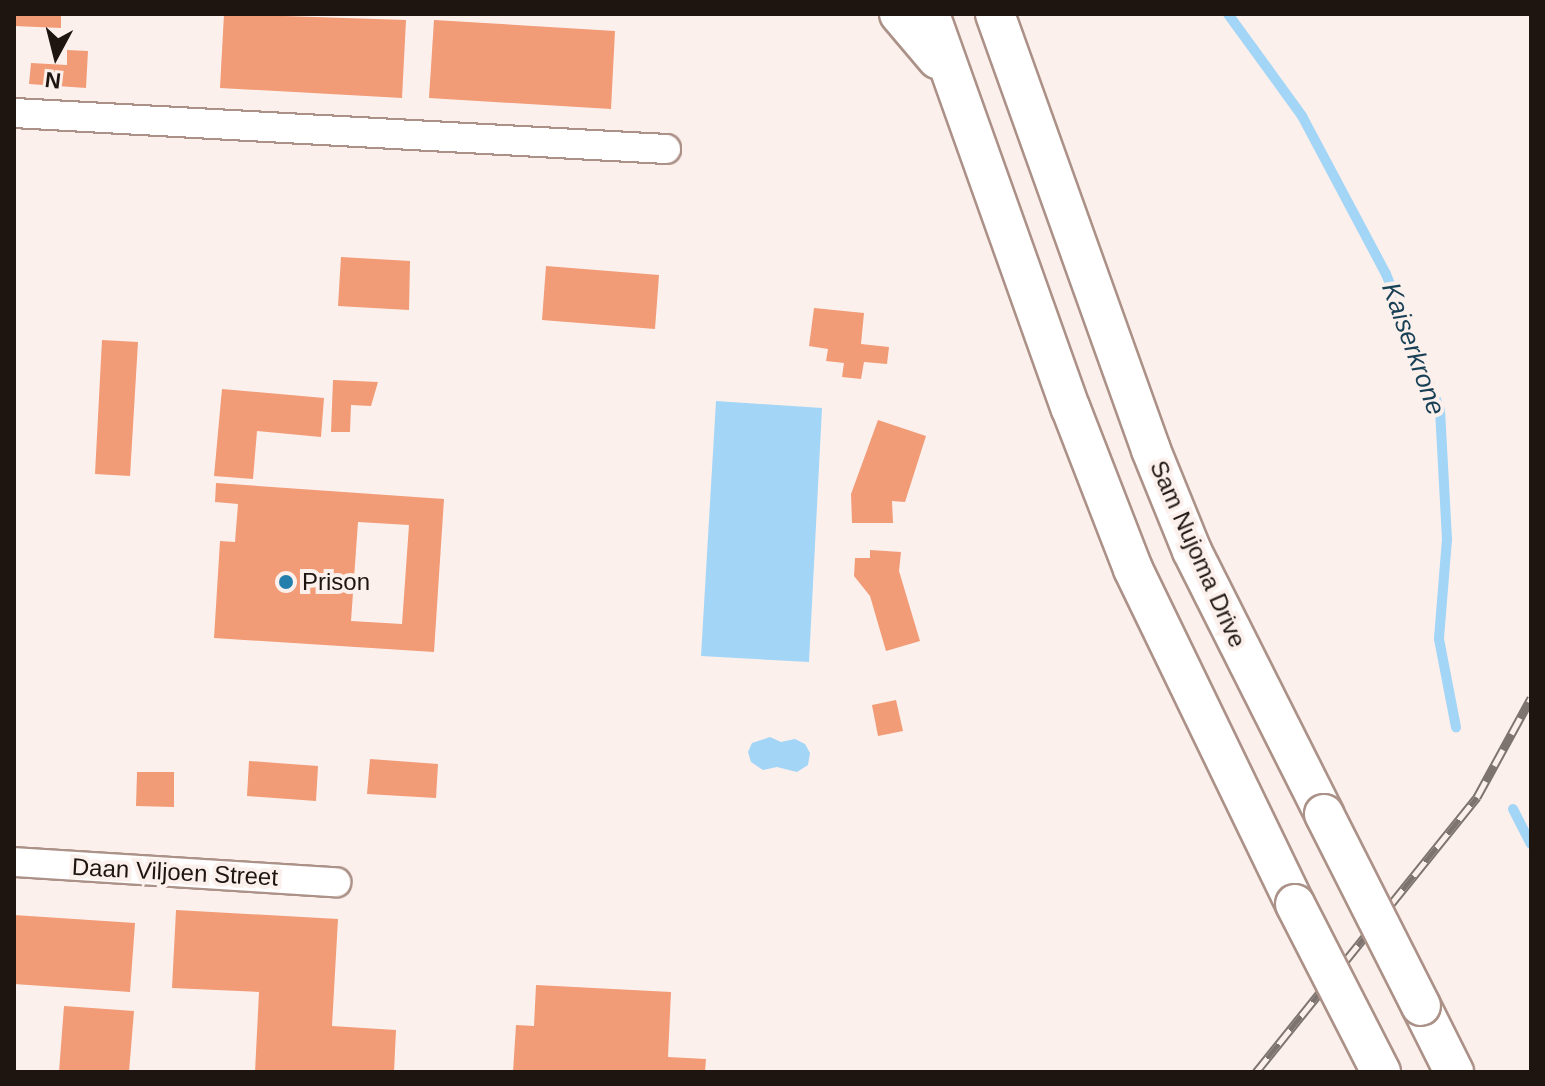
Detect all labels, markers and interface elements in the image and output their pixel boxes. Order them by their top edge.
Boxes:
north arrow [16,16,96,96]
text: N [44,67,62,94]
water label: Kaiserkrone [1375,278,1451,420]
street label: Sam Nujoma Drive [1144,456,1252,652]
place label: Prison [302,568,370,596]
marker: Prison [277,573,295,591]
street label: Daan Viljoen Street [71,852,279,892]

